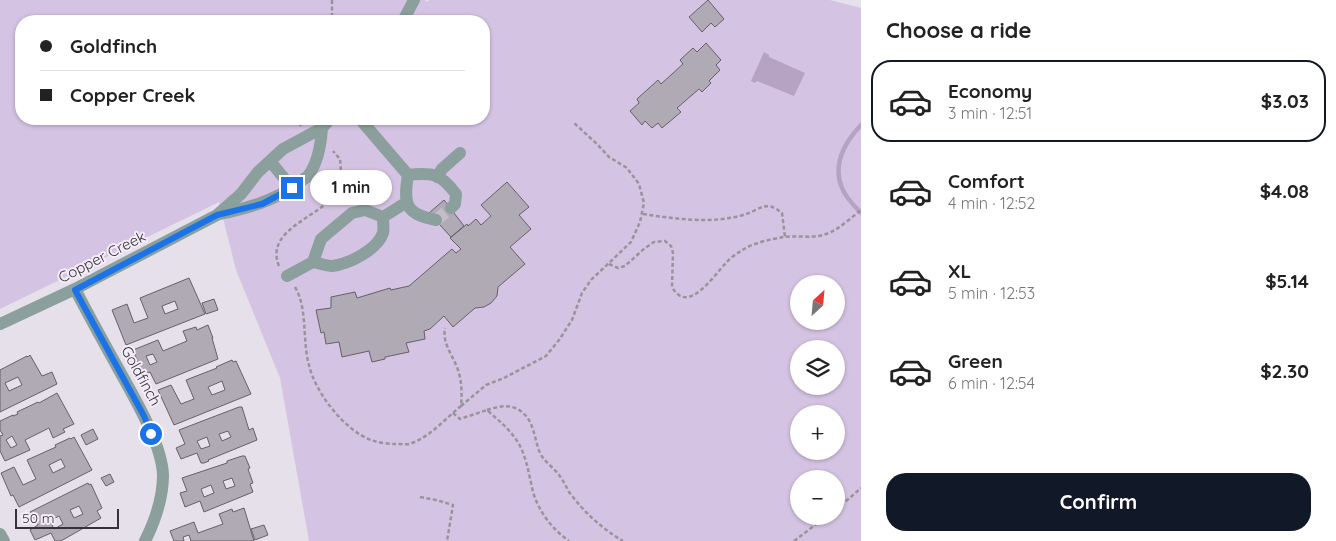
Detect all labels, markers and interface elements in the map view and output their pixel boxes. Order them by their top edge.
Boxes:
text: Choose a ride [886,16,1031,44]
text: Goldfinch [70,34,157,58]
icon: car [888,79,933,124]
text: Economy [948,79,1032,103]
text: Copper Creek [70,83,195,107]
text: $3.03 [1261,89,1309,113]
text: 3 min · 12:51 [948,103,1032,123]
icon: car [888,169,933,214]
text: Comfort [948,169,1025,193]
callout: 1 min [310,170,392,206]
route end [281,177,303,199]
text: 1 min [332,177,370,197]
text: $4.08 [1260,179,1309,203]
text: 4 min · 12:52 [948,193,1035,213]
street label: Copper Creek [55,226,149,287]
icon: car [888,259,933,304]
text: XL [948,259,971,283]
text: $5.14 [1265,269,1309,293]
north arrow [790,275,845,330]
map controls [790,275,845,525]
text: 5 min · 12:53 [948,283,1035,303]
button: layers [790,340,845,395]
street label: Goldfinch [117,343,166,409]
icon: car [888,349,933,394]
text: Green [948,349,1003,373]
text: $2.30 [1260,359,1309,383]
text: 6 min · 12:54 [948,373,1035,393]
button: + [790,405,845,460]
route start [140,423,162,445]
button: − [790,470,845,525]
button: Confirm [886,473,1311,531]
scale bar [15,506,119,529]
text: 50 m [22,509,55,527]

